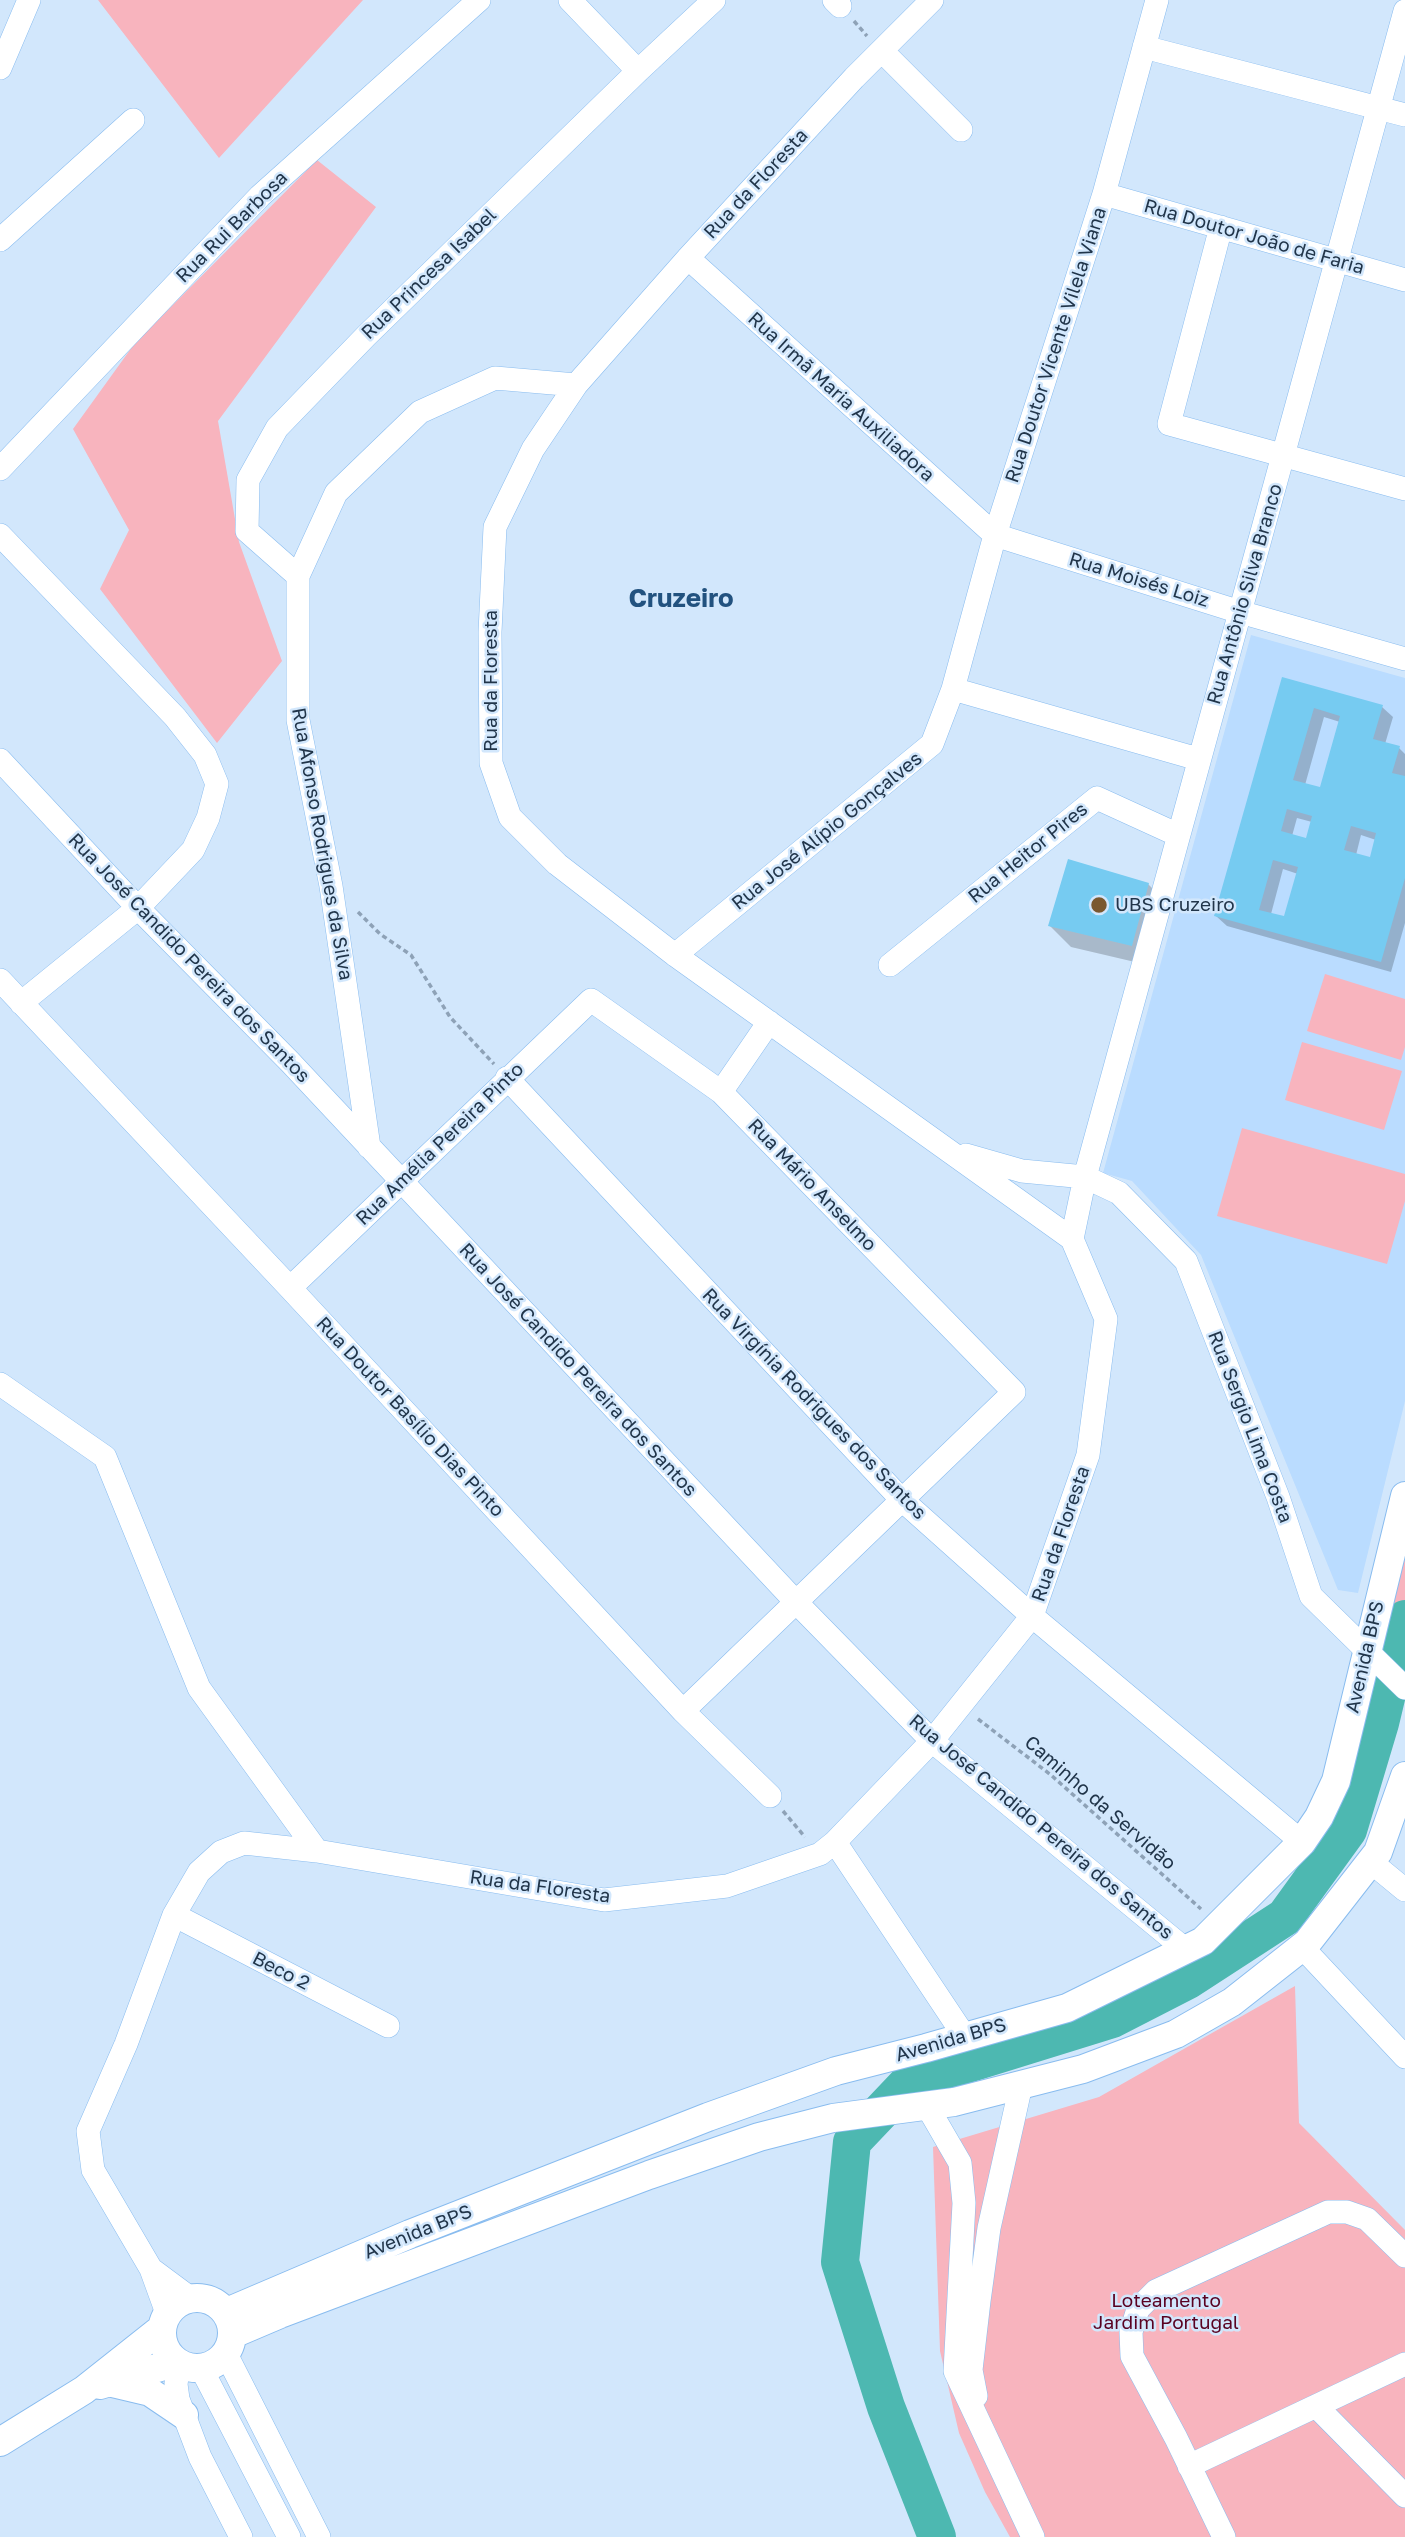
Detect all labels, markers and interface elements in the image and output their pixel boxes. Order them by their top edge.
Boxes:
street label: Rua da Floresta [699,124,813,244]
street label: Rua Rui Barbosa [172,167,292,287]
street label: Rua Doutor João de Faria [1141,195,1367,279]
street label: Rua Princesa Isabel [357,204,501,344]
street label: Rua Doutor Vicente Vilela Viana [1001,204,1111,486]
street label: Rua Irmã Maria Auxiliadora [743,307,939,487]
street label: Rua Antônio Silva Branco [1203,481,1287,707]
street label: Rua Moisés Loiz [1066,548,1212,612]
district label: Cruzeiro [628,583,734,615]
street label: Rua da Floresta [480,610,502,752]
street label: Rua Afonso Rodrigues da Silva [287,706,357,982]
street label: Rua José Alípio Gonçalves [727,747,927,915]
street label: Rua Heitor Pires [964,798,1092,908]
street label: Rua José Candido Pereira dos Santos [63,829,315,1087]
place label: UBS Cruzeiro [1115,894,1235,916]
marker: UBS Cruzeiro [1089,895,1109,915]
street label: Rua Amélia Pereira Pinto [351,1058,529,1230]
street label: Rua Mário Anselmo [743,1114,881,1256]
street label: Rua José Candido Pereira dos Santos [454,1239,702,1501]
street label: Rua Virgínia Rodrigues dos Santos [697,1284,931,1524]
street label: Rua Doutor Basílio Dias Pinto [311,1312,509,1522]
street label: Rua Sergio Lima Costa [1203,1328,1297,1526]
street label: Rua da Floresta [1027,1463,1095,1605]
street label: Avenida BPS [1341,1599,1389,1715]
street label: Rua José Candido Pereira dos Santos [904,1710,1178,1944]
street label: Caminho da Servidão [1020,1731,1180,1875]
street label: Rua da Floresta [468,1866,612,1908]
street label: Beco 2 [249,1947,313,1995]
street label: Avenida BPS [893,2013,1009,2067]
street label: Avenida BPS [361,2200,475,2264]
park label: Loteamento Jardim Portugal [1093,2290,1239,2334]

